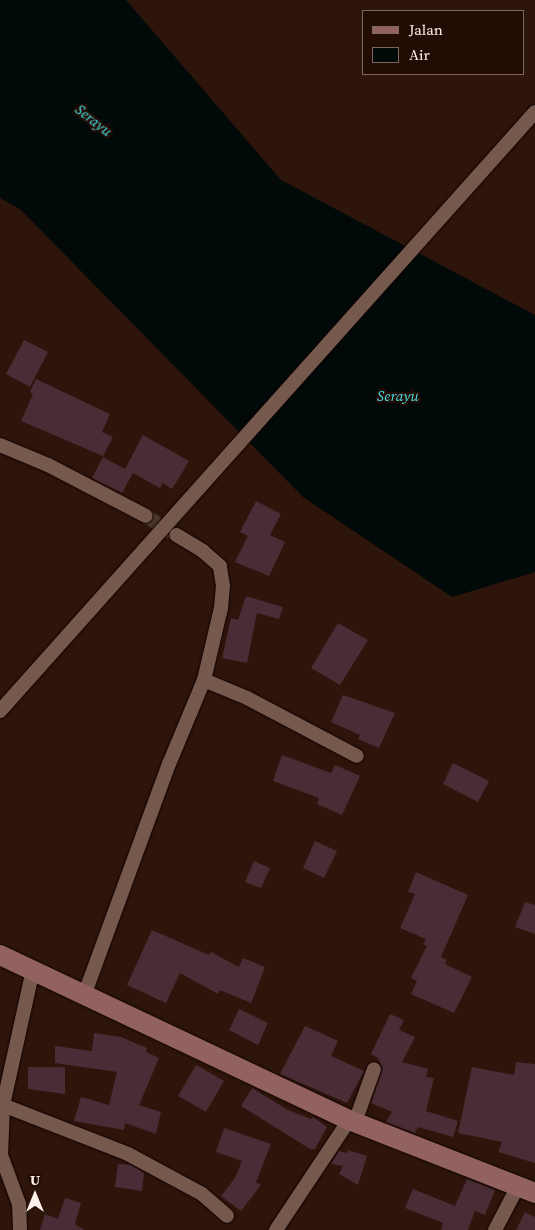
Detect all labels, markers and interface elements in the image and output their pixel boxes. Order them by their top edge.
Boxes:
legend [362,10,525,75]
text: Jalan [409,19,443,40]
text: Air [409,44,430,65]
water label: Serayu [72,100,116,140]
water label: Serayu [377,387,419,405]
north arrow [10,1170,60,1220]
text: U [30,1170,40,1190]

